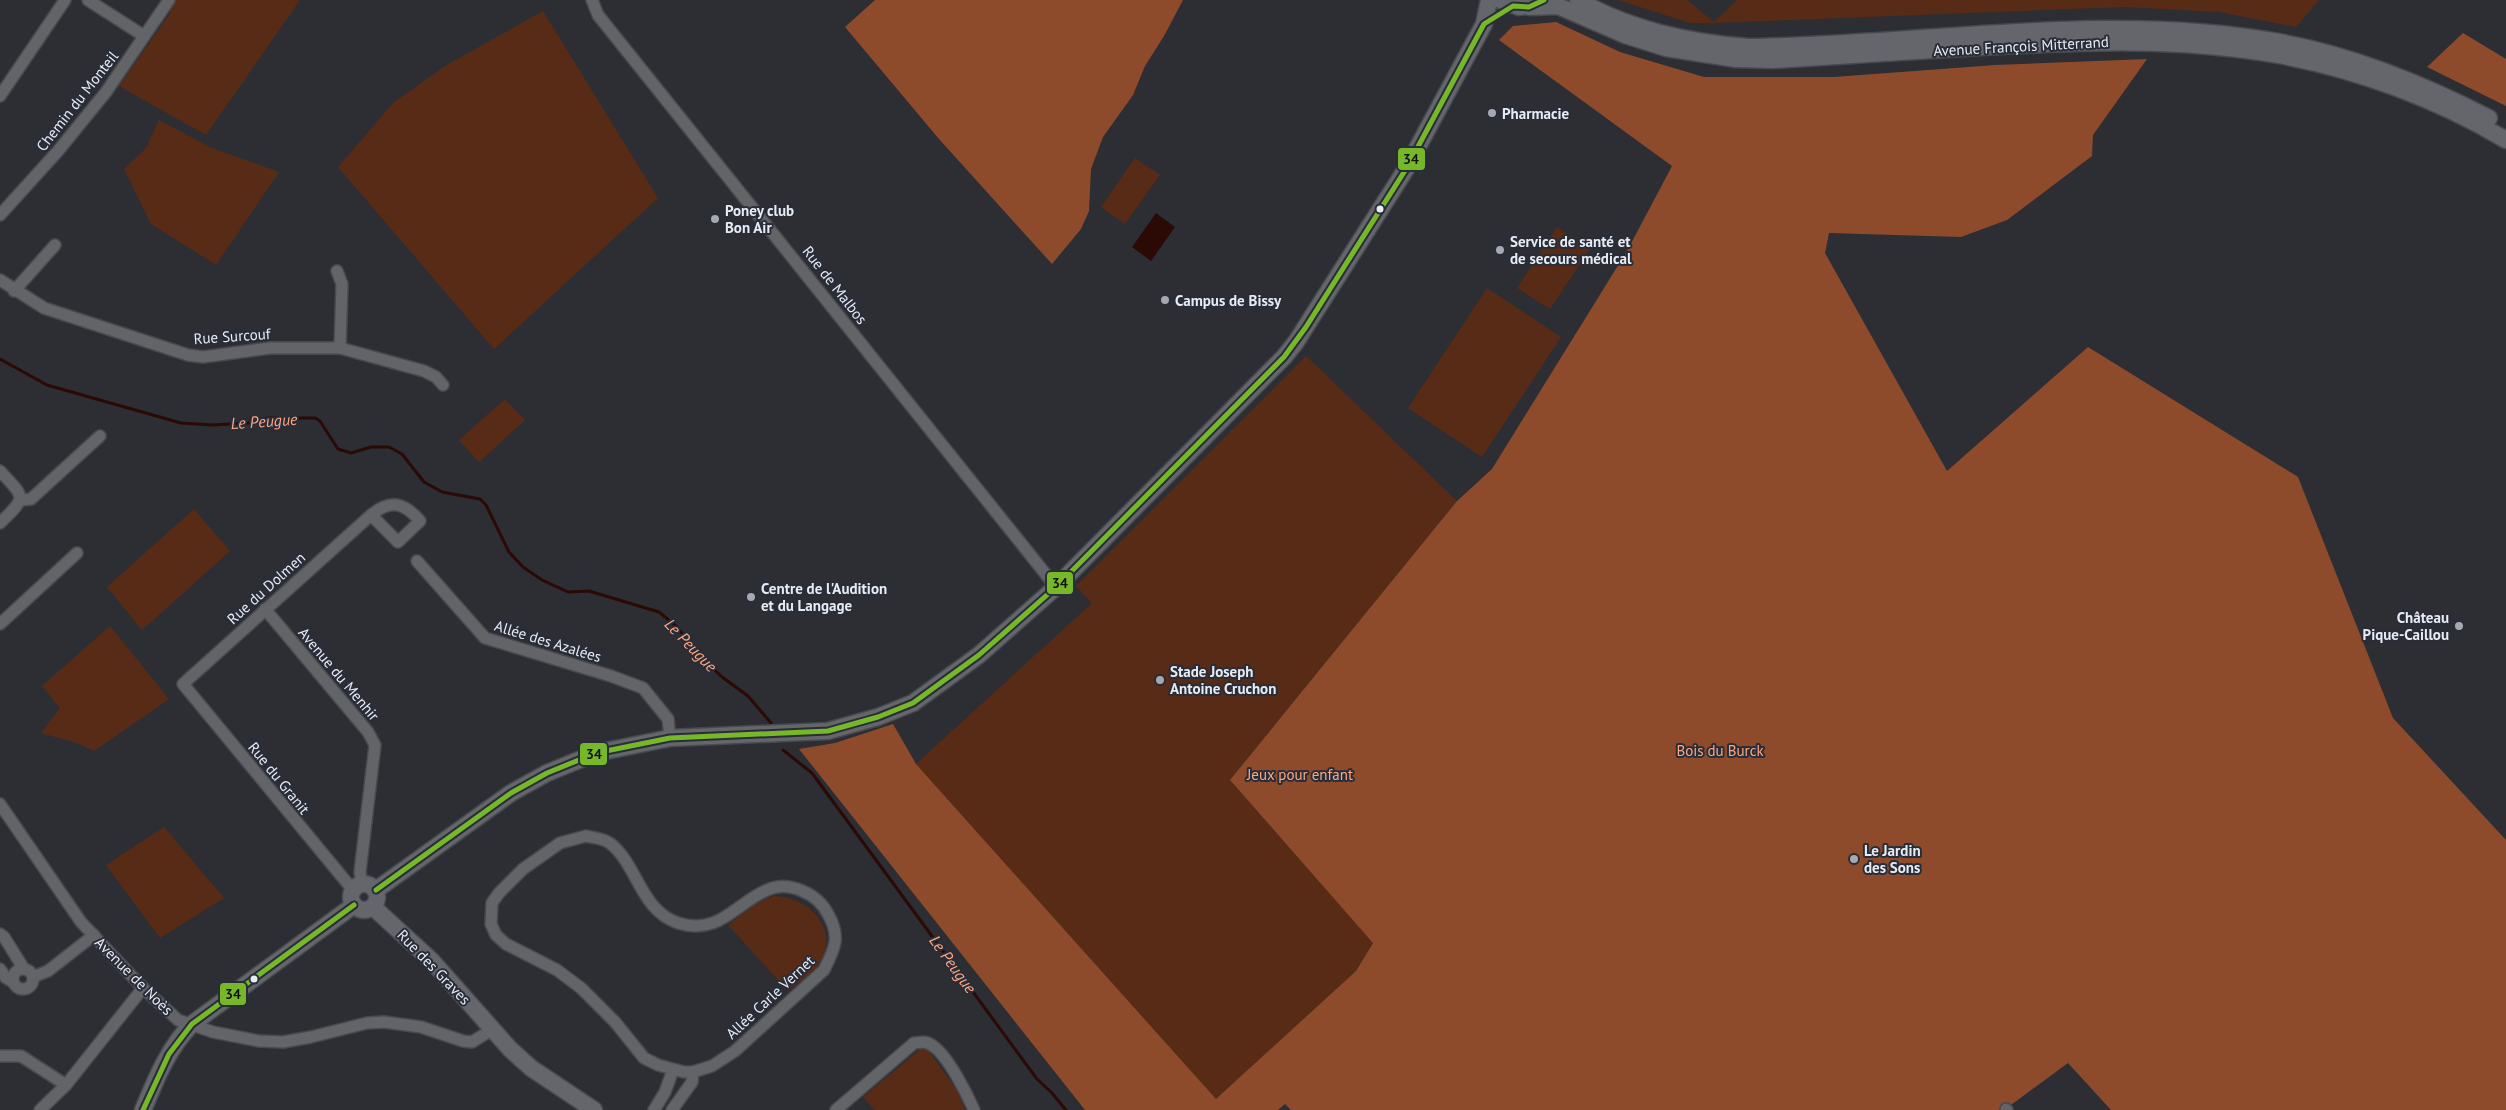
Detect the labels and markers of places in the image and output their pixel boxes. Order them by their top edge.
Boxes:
place label: Pharmacie [1502,104,1570,123]
marker: Pharmacie [1486,107,1498,119]
place label: Poney club Bon Air [725,201,794,237]
unlabelled marker [1375,204,1385,214]
marker: Poney club Bon Air [709,213,721,225]
place label: Service de santé et de secours médical [1510,232,1632,268]
marker: Service de santé et de secours médical [1494,244,1506,256]
place label: Campus de Bissy [1175,291,1282,310]
marker: Campus de Bissy [1159,294,1171,306]
place label: Centre de l'Audition et du Langage [761,579,887,615]
marker: Centre de l'Audition et du Langage [745,591,757,603]
place label: Château Pique-Caillou [2363,608,2449,644]
marker: Château Pique-Caillou [2453,620,2465,632]
place label: Stade Joseph Antoine Cruchon [1170,662,1276,698]
marker: Stade Joseph Antoine Cruchon [1154,674,1166,686]
place label: Le Jardin des Sons [1864,841,1921,877]
marker: Le Jardin des Sons [1848,853,1860,865]
unlabelled marker [249,974,259,984]

